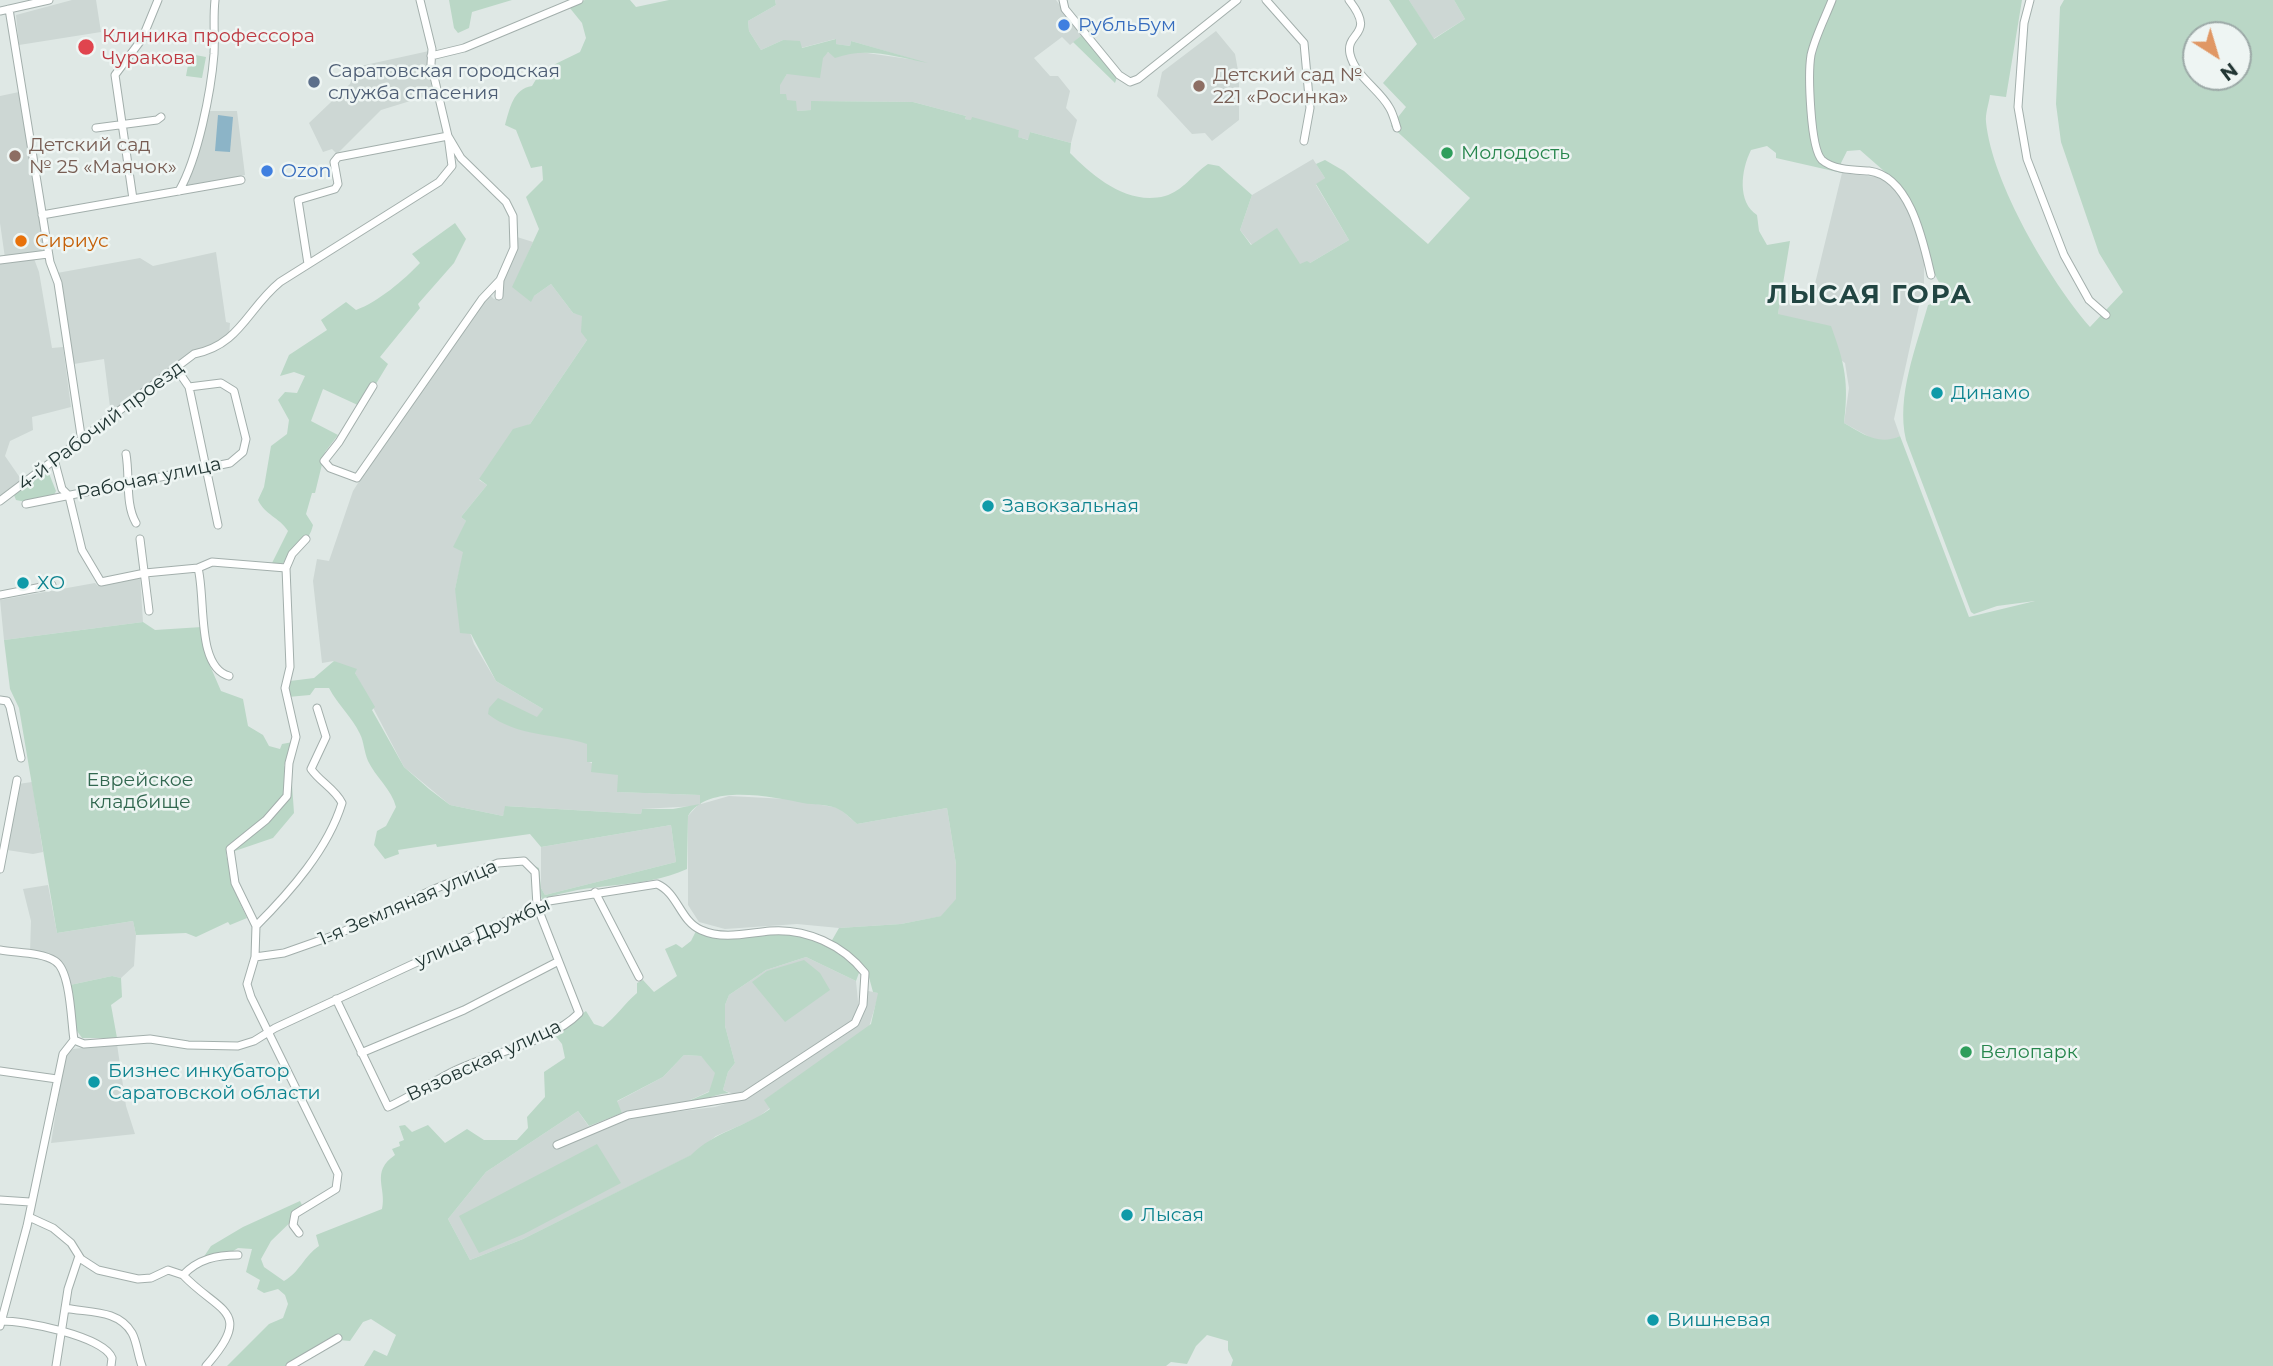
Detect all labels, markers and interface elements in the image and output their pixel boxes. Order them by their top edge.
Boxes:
place label: РубльБум [1078,14,1176,36]
marker: РубльБум [1056,17,1072,33]
north arrow [2182,21,2252,91]
place label: Клиника профессора Чуракова [102,25,315,69]
marker: Клиника профессора Чуракова [76,37,96,57]
text: N [2216,58,2242,85]
place label: Саратовская городская служба спасения [328,60,560,104]
place label: Детский сад № 221 «Росинка» [1213,64,1362,108]
marker: Саратовская городская служба спасения [306,74,322,90]
marker: Детский сад № 221 «Росинка» [1191,78,1207,94]
place label: Детский сад № 25 «Маячок» [29,134,177,178]
place label: Молодость [1461,142,1570,164]
marker: Молодость [1439,145,1455,161]
marker: Детский сад № 25 «Маячок» [7,148,23,164]
place label: Ozon [281,160,331,182]
marker: Ozon [259,163,275,179]
place label: Сириус [35,230,109,252]
marker: Сириус [13,233,29,249]
district label: ЛЫСАЯ ГОРА [1768,279,1972,311]
street label: 4-й Рабочий проезд [14,356,188,496]
place label: Динамо [1951,382,2030,404]
marker: Динамо [1929,385,1945,401]
street label: Рабочая улица [75,453,223,505]
place label: Завокзальная [1002,495,1139,517]
marker: Завокзальная [980,498,996,514]
place label: ХО [37,572,65,594]
marker: ХО [15,575,31,591]
park label: Еврейское кладбище [86,769,194,813]
street label: 1-я Земляная улица [315,855,501,951]
street label: улица Дружбы [412,893,554,973]
street label: Вязовская улица [403,1015,565,1107]
place label: Велопарк [1980,1041,2078,1063]
marker: Велопарк [1958,1044,1974,1060]
place label: Бизнес инкубатор Саратовской области [108,1060,320,1104]
marker: Бизнес инкубатор Саратовской области [86,1074,102,1090]
place label: Лысая [1141,1204,1204,1226]
marker: Лысая [1119,1207,1135,1223]
place label: Вишневая [1667,1309,1771,1331]
marker: Вишневая [1645,1312,1661,1328]

